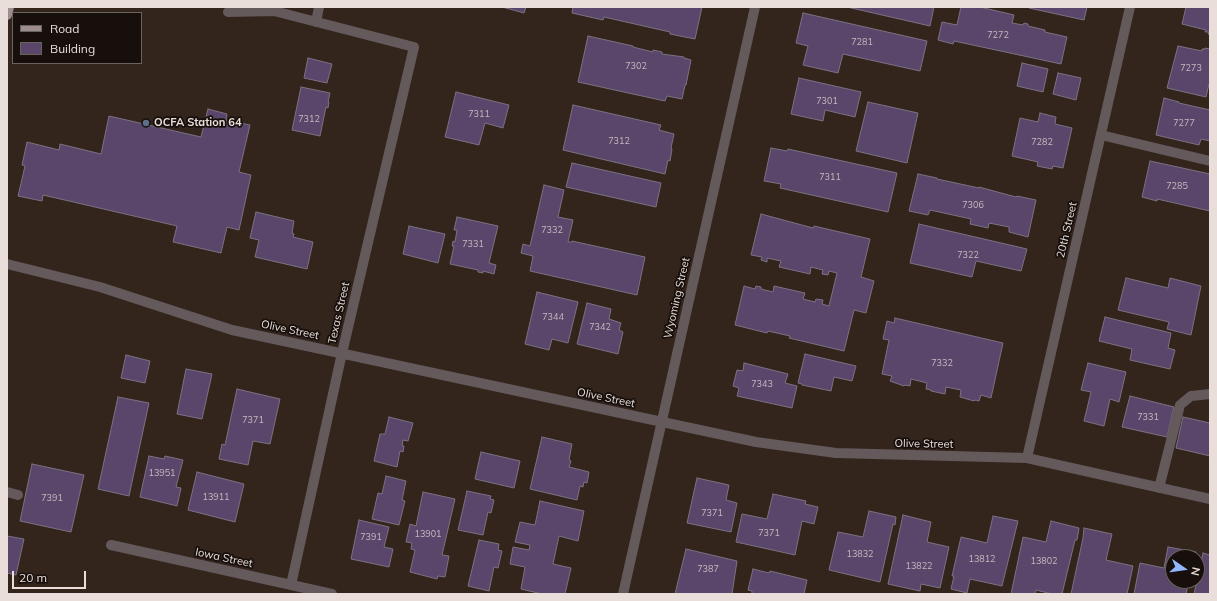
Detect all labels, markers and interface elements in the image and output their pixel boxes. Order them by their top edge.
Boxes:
legend [12,12,142,64]
text: Road [50,21,79,36]
house number: 7272 [987,30,1009,40]
house number: 7281 [851,37,873,47]
text: Building [50,41,95,56]
house number: 7302 [625,61,647,71]
house number: 7273 [1180,63,1202,73]
house number: 7301 [816,96,838,106]
house number: 7311 [468,109,490,119]
house number: 7312 [298,114,320,124]
place label: OCFA Station 64 [154,116,242,130]
marker: OCFA Station 64 [141,118,151,128]
house number: 7277 [1173,118,1195,128]
house number: 7312 [608,136,630,146]
house number: 7282 [1031,137,1053,147]
house number: 7311 [819,172,841,182]
house number: 7285 [1166,181,1188,191]
house number: 7306 [962,200,984,210]
street label: 20th Street [1054,201,1080,259]
house number: 7332 [541,225,563,235]
house number: 7331 [462,239,484,249]
house number: 7322 [957,250,979,260]
street label: Wyoming Street [661,256,693,340]
street label: Texas Street [325,281,353,345]
house number: 7344 [542,312,564,322]
street label: Olive Street [260,317,320,343]
house number: 7342 [589,322,611,332]
house number: 7332 [931,358,953,368]
house number: 7343 [751,379,773,389]
street label: Olive Street [576,385,636,411]
house number: 7331 [1137,412,1159,422]
house number: 7371 [242,415,264,425]
street label: Olive Street [895,437,953,451]
house number: 13951 [149,468,175,478]
house number: 13911 [203,492,229,502]
house number: 7391 [41,493,63,503]
house number: 7371 [701,508,723,518]
house number: 7371 [758,528,780,538]
house number: 13901 [415,529,441,539]
house number: 7391 [360,532,382,542]
street label: Iowa Street [194,545,254,571]
house number: 13832 [847,549,873,559]
north arrow [1165,549,1205,589]
house number: 13812 [969,554,995,564]
house number: 13802 [1031,556,1057,566]
house number: 13822 [906,561,932,571]
scale bar [14,563,88,589]
house number: 7387 [697,564,719,574]
text: N [1188,566,1203,577]
text: 20 m [19,570,47,585]

